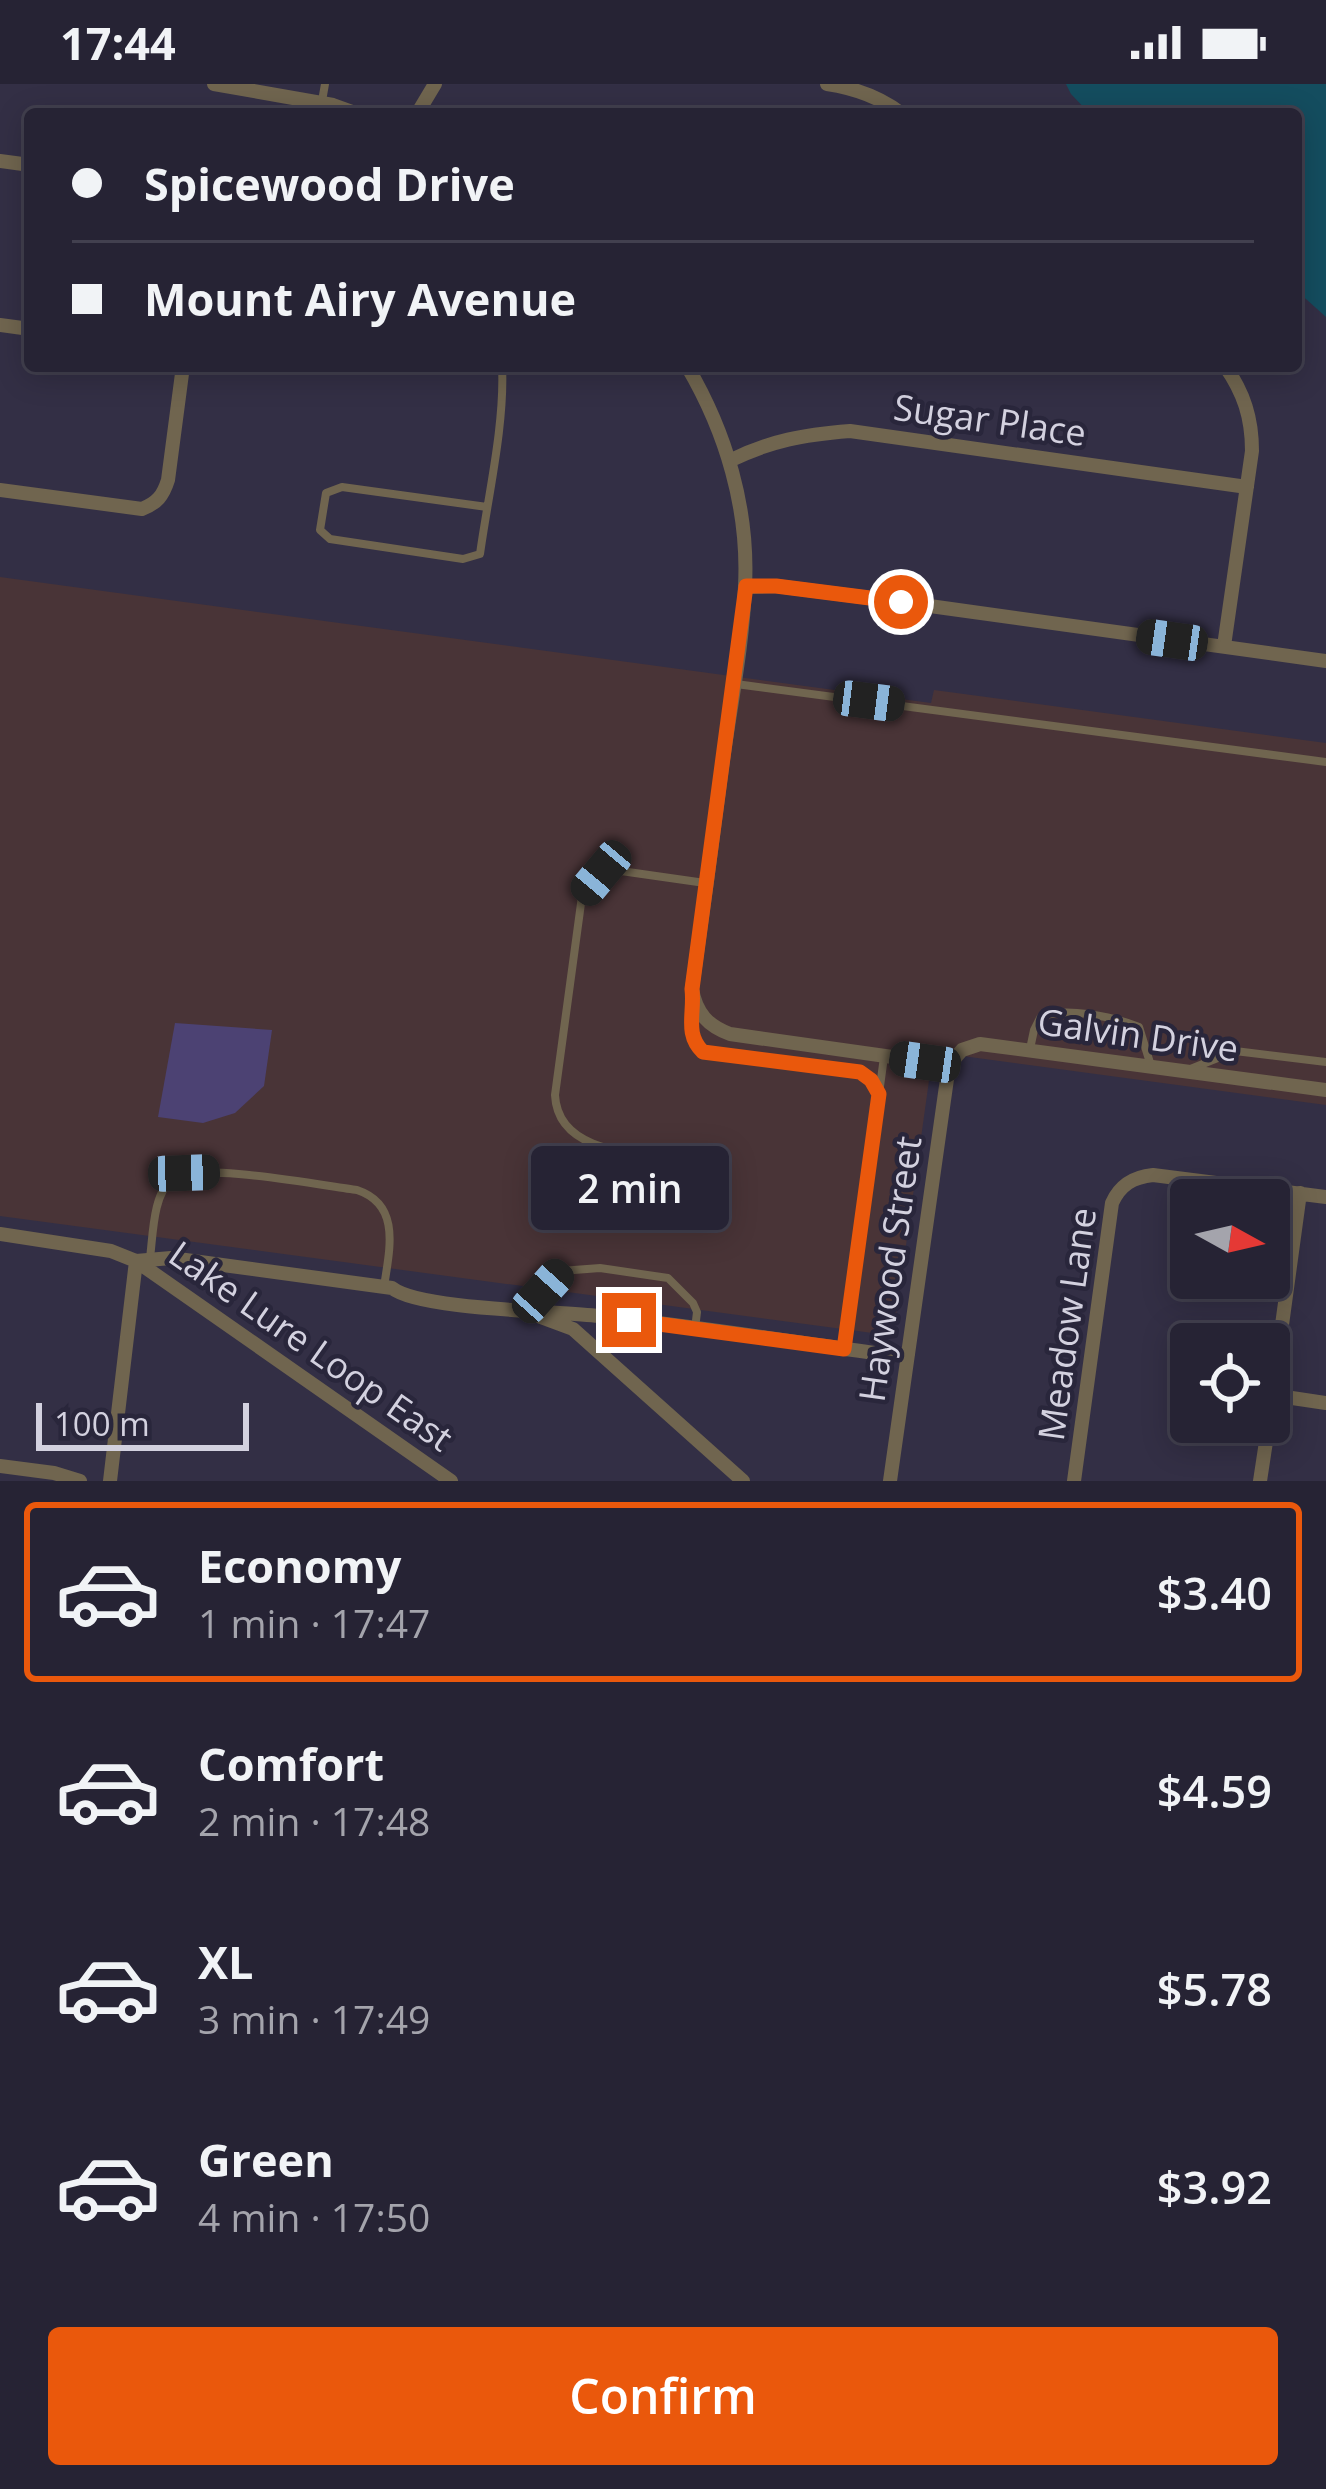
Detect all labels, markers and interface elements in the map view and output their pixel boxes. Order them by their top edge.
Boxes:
text: 17:44 [60,12,176,73]
text: Spicewood Drive [144,153,515,214]
text: Mount Airy Avenue [144,268,576,329]
street label: Sugar Place [891,382,1089,457]
route start [874,575,928,629]
car [1134,617,1210,663]
car [831,679,907,723]
car [564,834,638,912]
street label: Galvin Drive [1035,996,1241,1073]
car [887,1039,963,1085]
street label: Haywood Street [847,1133,932,1405]
callout: 2 min [530,1146,728,1230]
car [147,1154,221,1192]
text: 2 min [577,1161,683,1214]
north arrow [1170,1179,1290,1299]
map controls [1170,1179,1290,1443]
street label: Meadow Lane [1026,1204,1107,1444]
street label: Lake Lure Loop East [160,1229,463,1462]
car [506,1252,580,1330]
route end [602,1293,656,1347]
button: locate [1170,1323,1290,1443]
scale bar [36,1397,249,1450]
text: 100 m [54,1401,150,1446]
text: Economy [198,1535,401,1596]
icon: car [54,1538,162,1646]
text: $3.40 [1157,1562,1272,1623]
text: 1 min · 17:47 [198,1596,430,1649]
text: Comfort [198,1733,384,1794]
icon: car [54,1736,162,1844]
text: $4.59 [1157,1760,1272,1821]
text: 2 min · 17:48 [198,1794,430,1847]
text: XL [198,1931,253,1992]
icon: car [54,1934,162,2042]
text: $5.78 [1157,1958,1272,2019]
text: 3 min · 17:49 [198,1992,430,2045]
text: Green [198,2129,334,2190]
icon: car [54,2132,162,2240]
text: $3.92 [1157,2156,1272,2217]
text: 4 min · 17:50 [198,2190,430,2243]
button: Confirm [48,2327,1278,2465]

